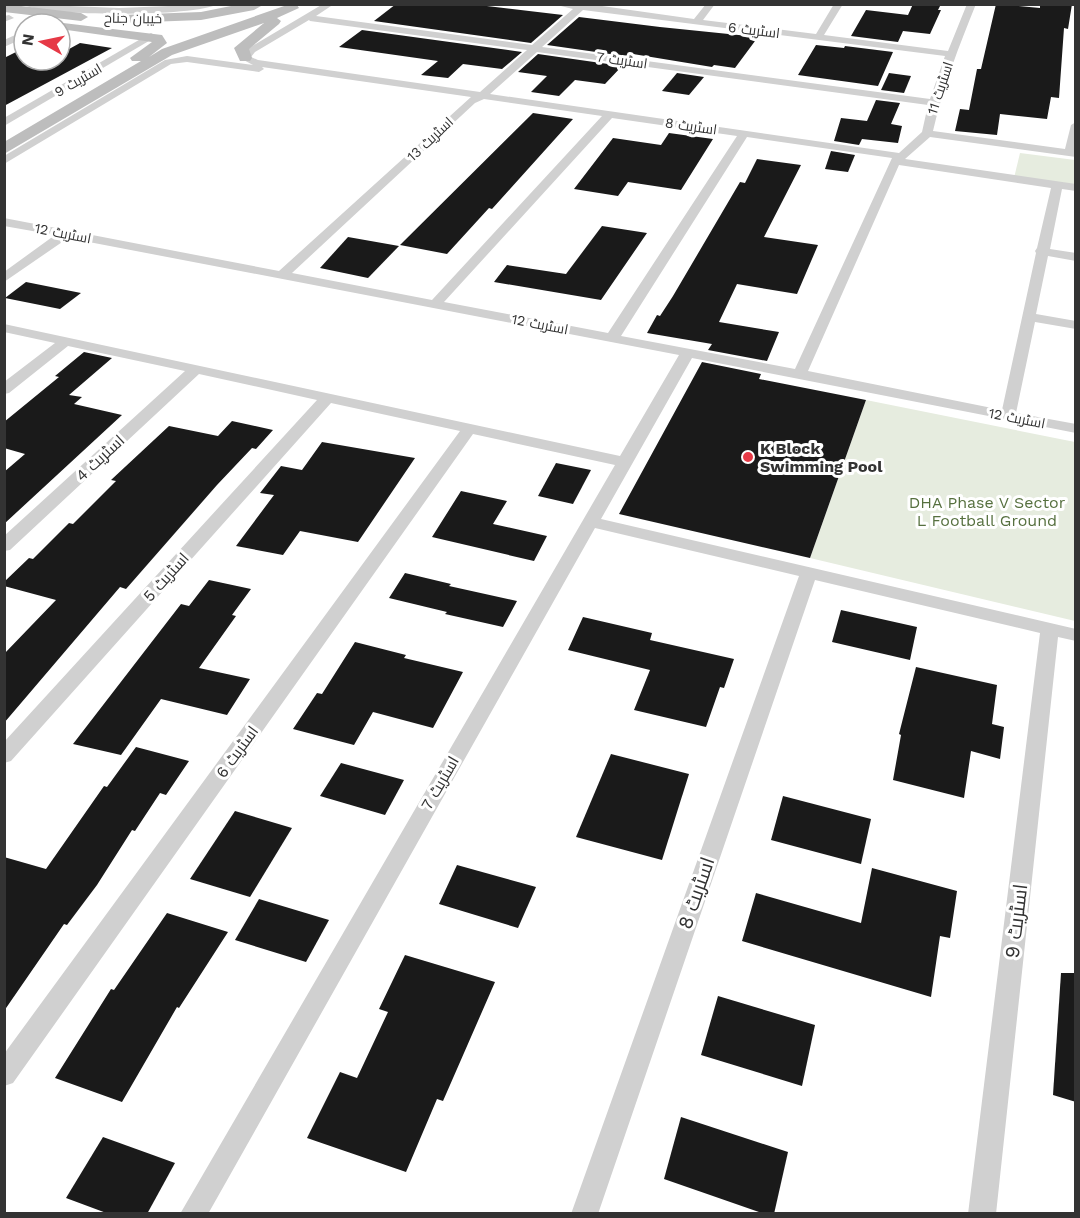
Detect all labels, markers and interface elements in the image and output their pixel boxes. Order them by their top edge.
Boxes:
street label: خیبان جناح [104,9,162,28]
north arrow [12,12,72,72]
street label: اسٹریٹ 6 [727,19,781,41]
text: N [17,32,38,47]
street label: اسٹریٹ 7 [595,48,649,72]
street label: اسٹریٹ 9 [51,60,105,100]
street label: اسٹریٹ 11 [924,60,956,116]
street label: اسٹریٹ 13 [404,114,456,164]
street label: اسٹریٹ 8 [664,114,718,138]
street label: اسٹریٹ 12 [33,220,93,246]
street label: اسٹریٹ 12 [510,311,570,337]
street label: اسٹریٹ 12 [987,405,1047,431]
street label: اسٹریٹ 4 [72,431,128,485]
place label: K Block Swimming Pool [760,439,883,476]
marker: K Block Swimming Pool [741,450,755,464]
park label: DHA Phase V Sector L Football Ground [909,493,1066,530]
street label: اسٹریٹ 5 [139,549,193,605]
street label: اسٹریٹ 6 [212,722,262,782]
street label: اسٹریٹ 7 [417,753,463,813]
street label: اسٹریٹ 8 [673,854,719,932]
street label: اسٹریٹ 9 [1000,882,1032,960]

